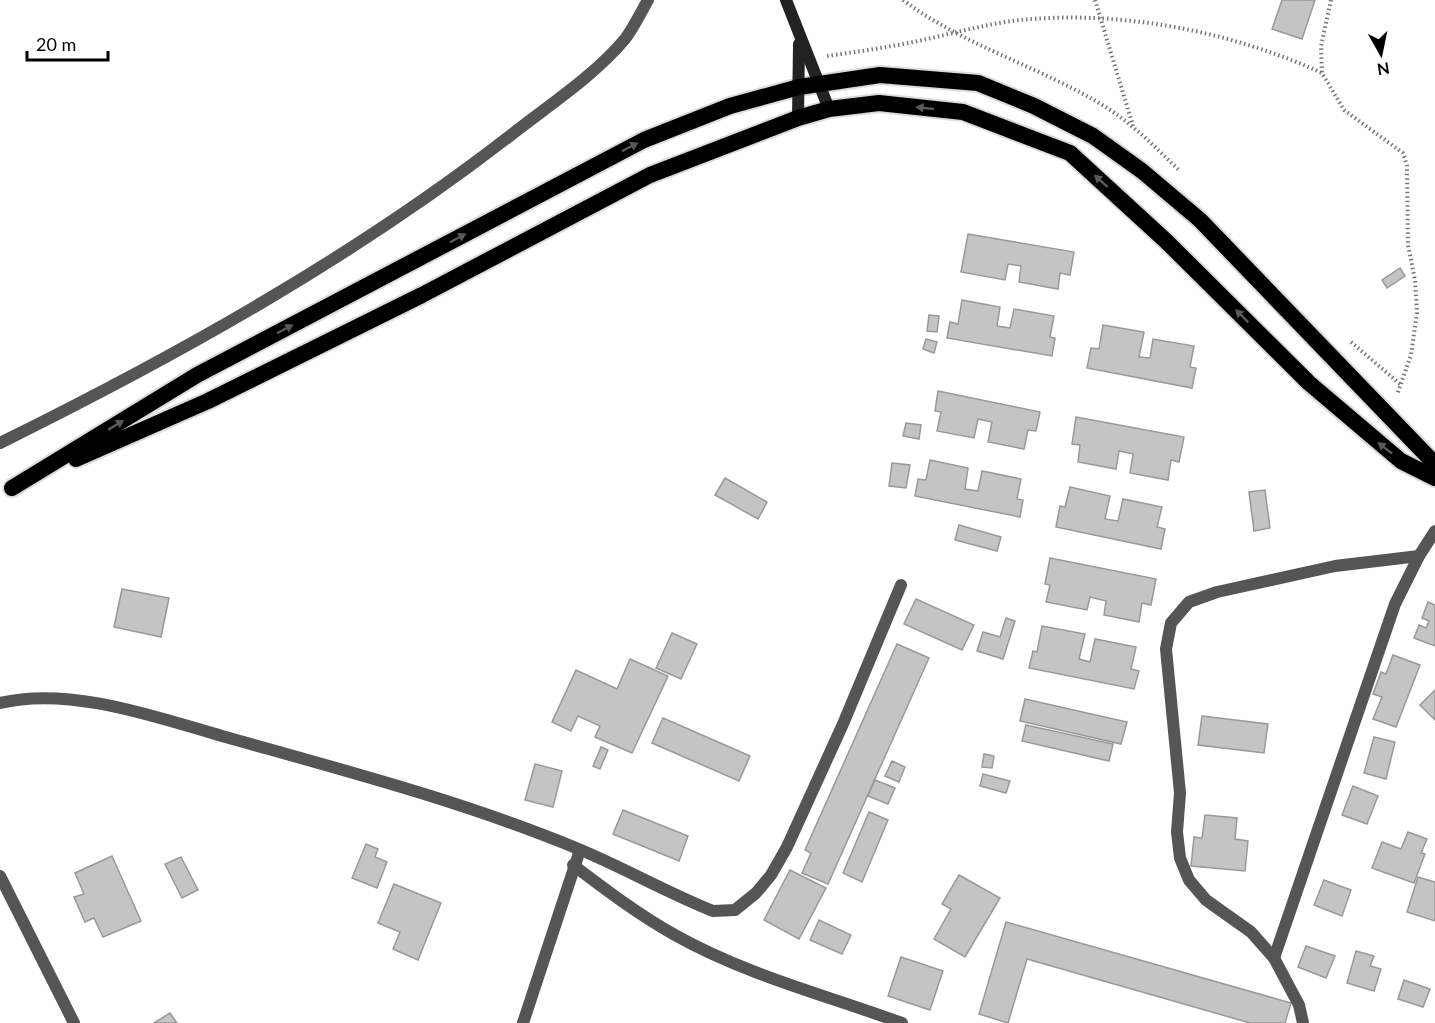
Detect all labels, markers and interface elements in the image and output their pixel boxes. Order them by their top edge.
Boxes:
scale bar [27,24,108,62]
north arrow [1351,24,1411,84]
text: 20 m [36,33,76,55]
text: N [1376,59,1391,80]
one-way arrow [915,103,934,113]
one-way arrow [622,142,639,152]
one-way arrow [1094,175,1109,188]
one-way arrow [450,233,467,243]
one-way arrow [1234,309,1249,323]
one-way arrow [277,324,294,334]
one-way arrow [108,419,124,430]
one-way arrow [1377,442,1393,455]

